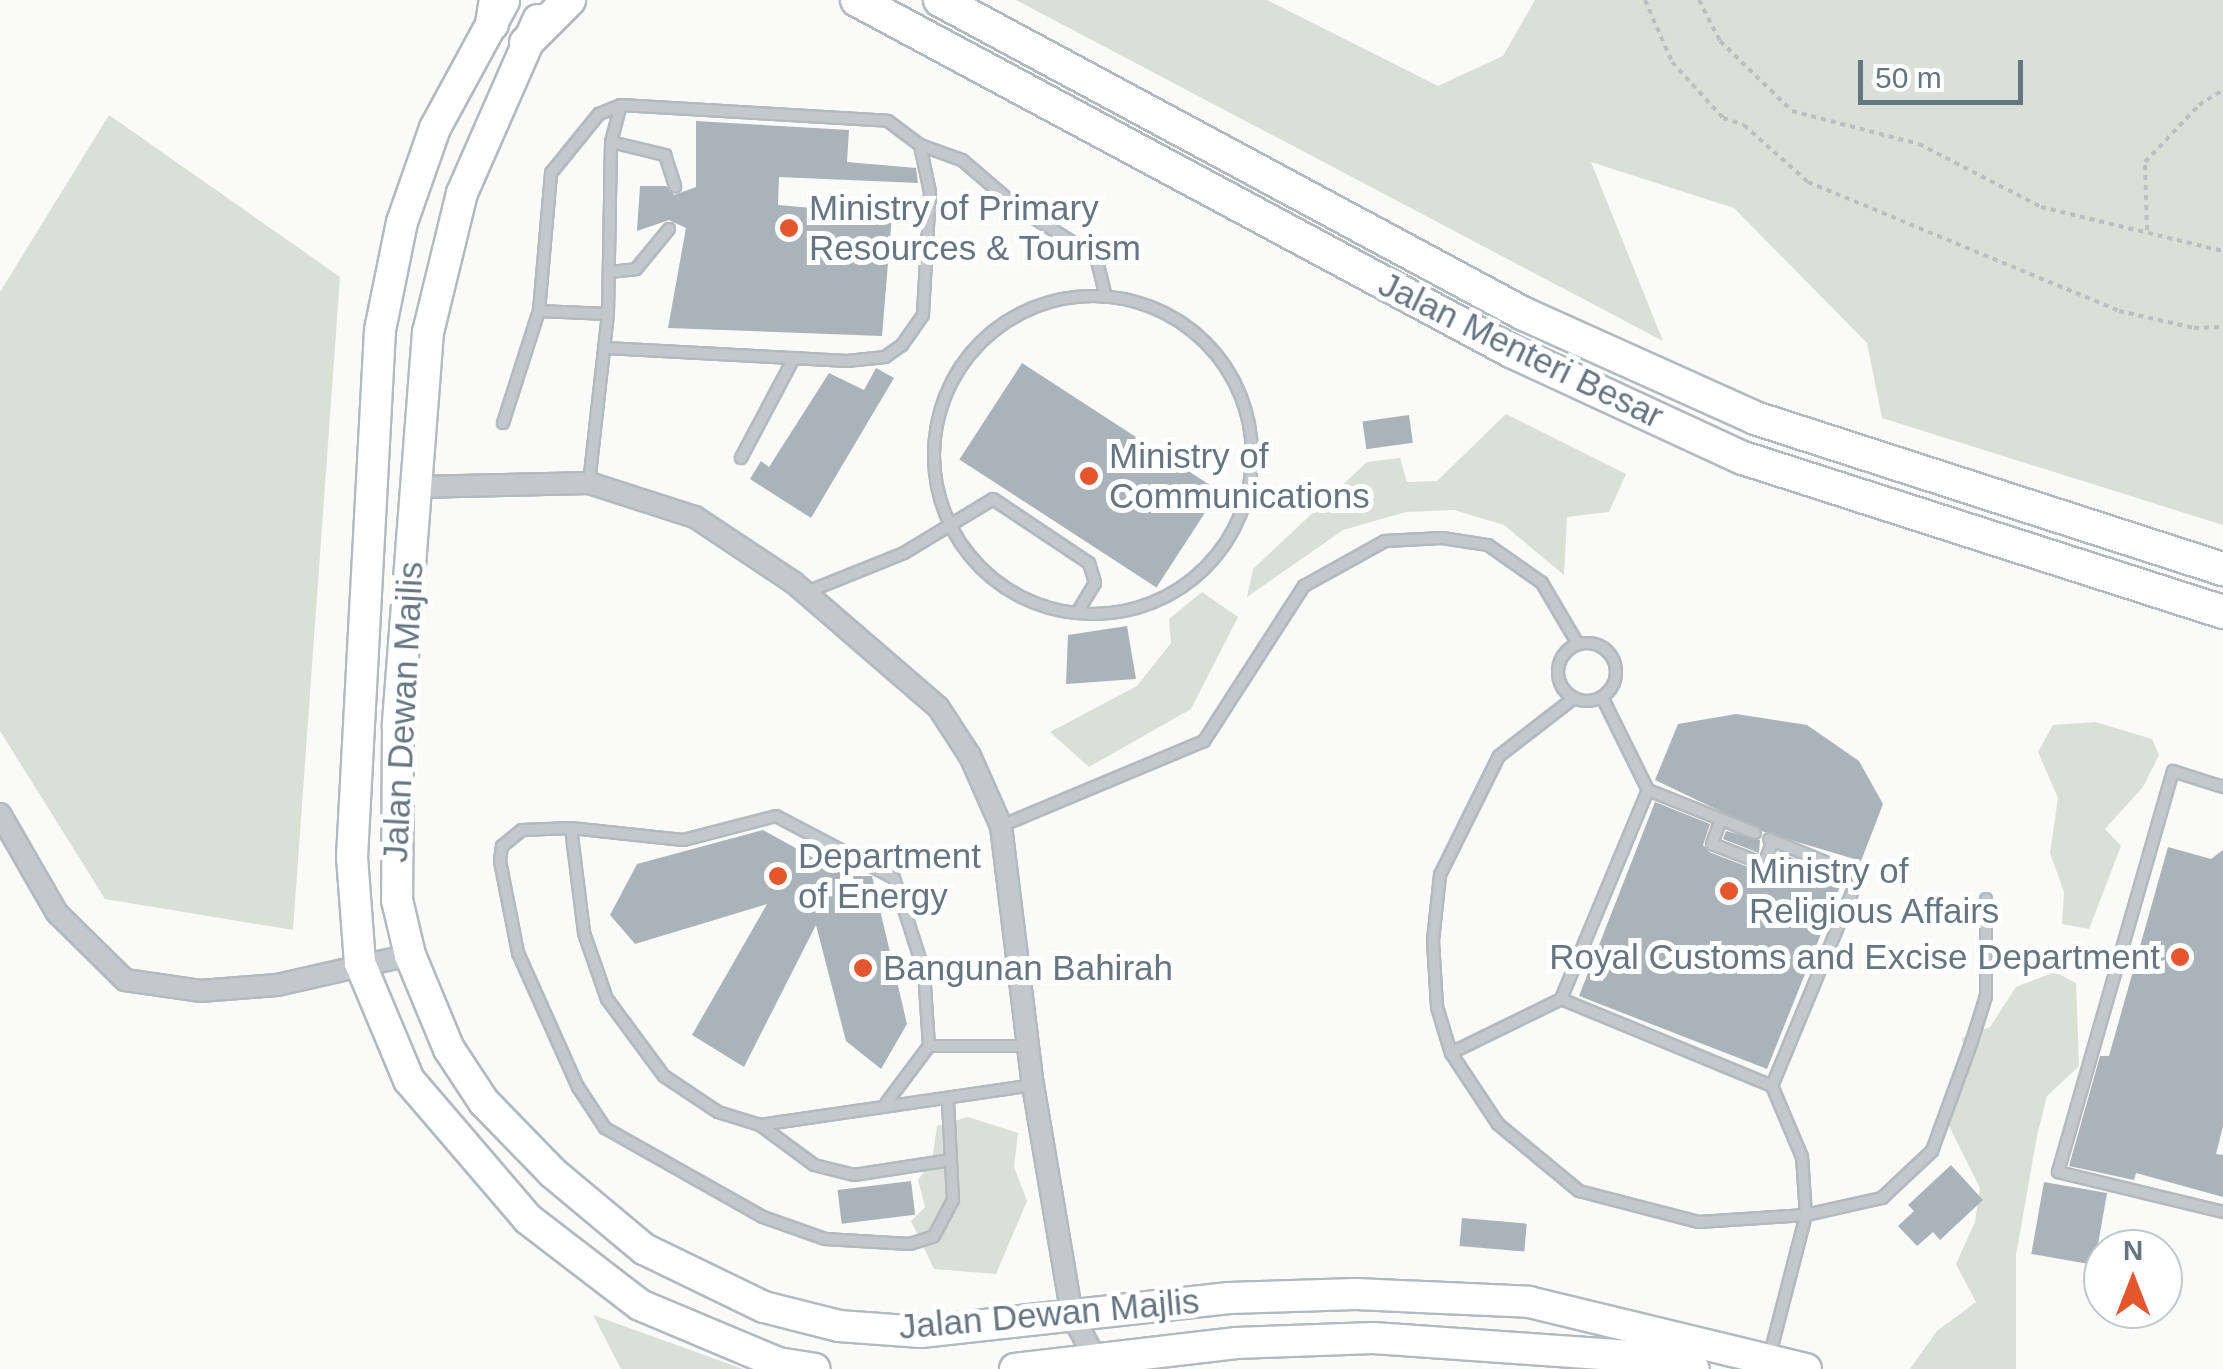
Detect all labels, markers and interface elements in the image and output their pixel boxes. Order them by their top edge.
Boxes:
scale bar [1863,40,2028,102]
text: 50 m [1875,61,1942,94]
place label: Ministry of Primary Resources & Tourism [809,187,1142,269]
marker: Ministry of Primary Resources & Tourism [778,217,800,239]
street label: Jalan Menteri Besar [1372,263,1670,437]
place label: Ministry of Communications [1109,435,1370,517]
marker: Ministry of Communications [1078,465,1100,487]
street label: Jalan Dewan Majlis [374,560,432,864]
place label: Department of Energy [798,835,981,917]
place label: Ministry of Religious Affairs [1749,850,2001,932]
marker: Department of Energy [767,865,789,887]
marker: Ministry of Religious Affairs [1718,880,1740,902]
place label: Royal Customs and Excise Department [1549,936,2160,978]
marker: Royal Customs and Excise Department [2169,946,2191,968]
place label: Bangunan Bahirah [883,947,1173,989]
marker: Bangunan Bahirah [852,957,874,979]
north arrow [2083,1229,2183,1329]
text: N [2123,1235,2143,1266]
street label: Jalan Dewan Majlis [897,1280,1201,1348]

